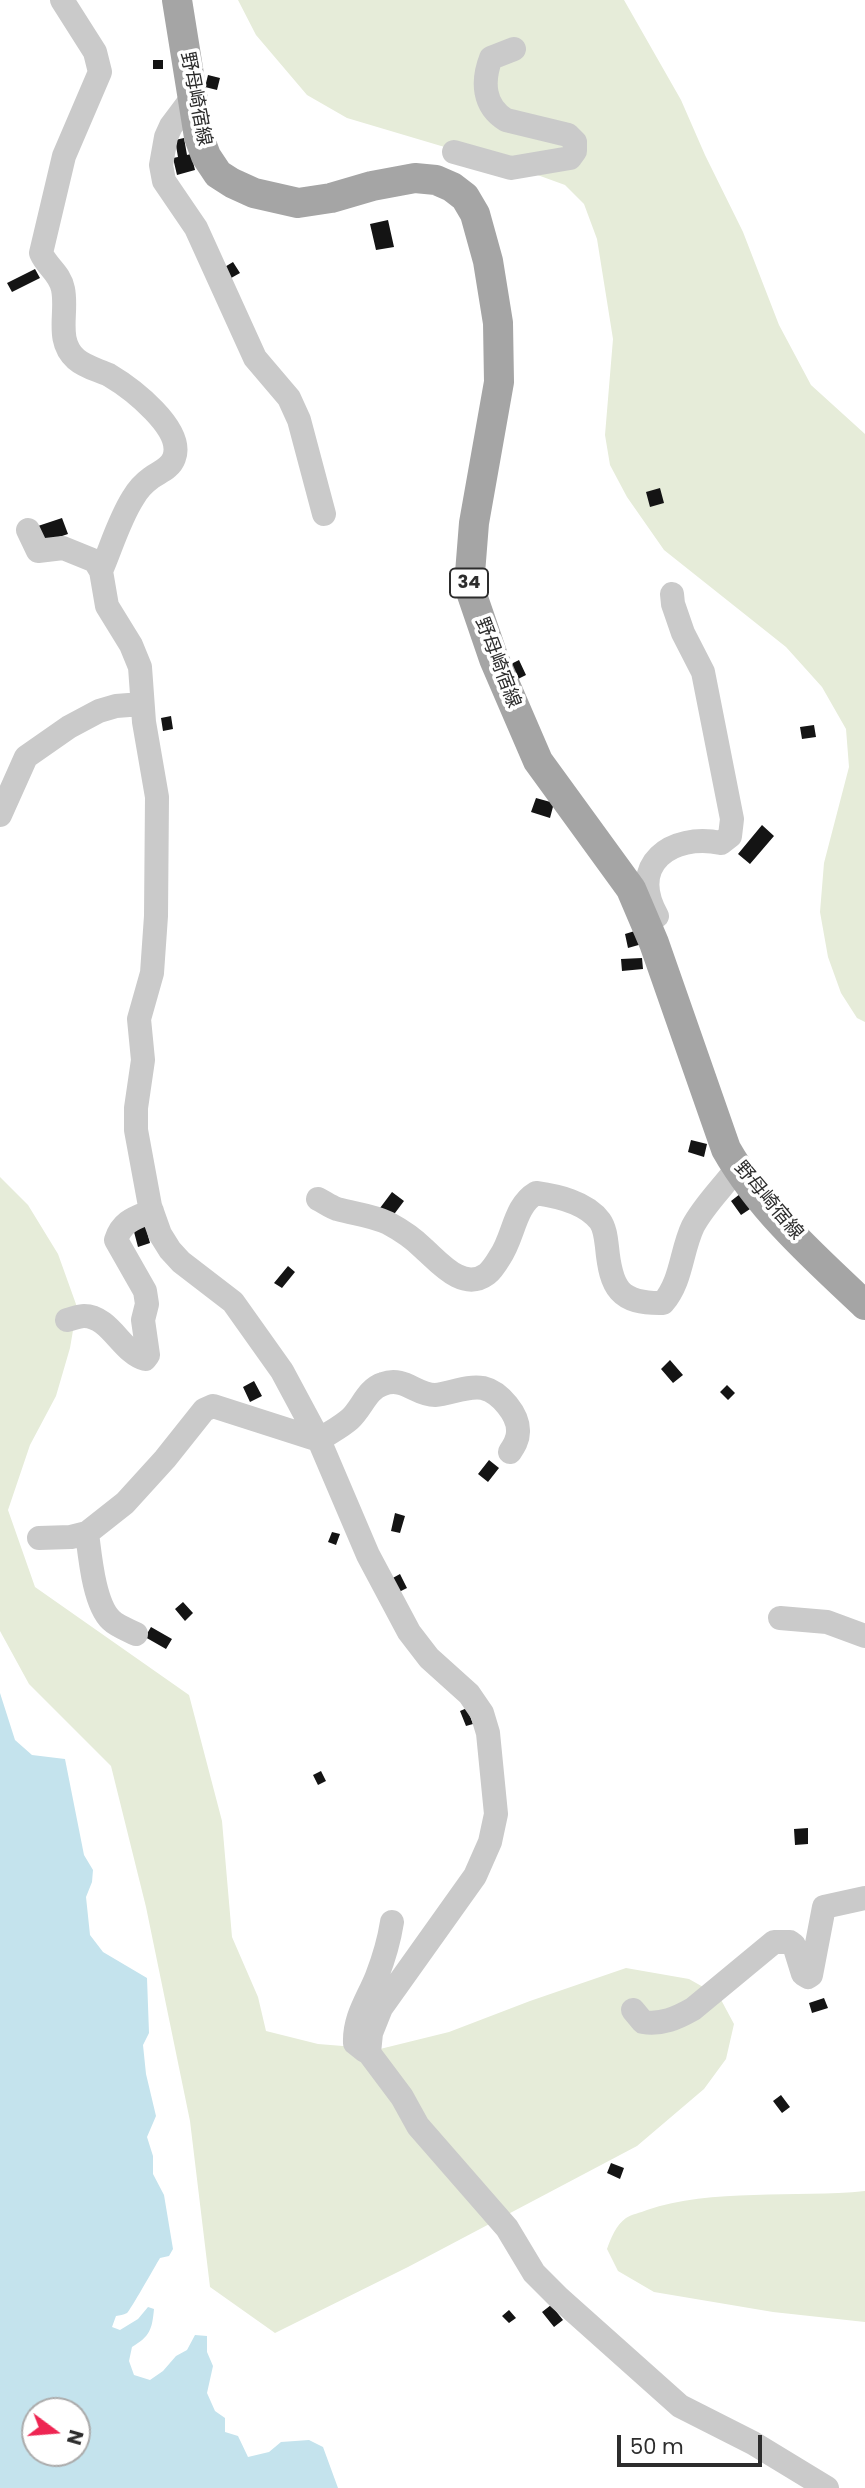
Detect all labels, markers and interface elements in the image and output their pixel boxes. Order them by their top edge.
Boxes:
street label: 野母崎宿線 [175,50,215,148]
road number: 34 [450,568,488,598]
street label: 野母崎宿線 [469,615,525,711]
street label: 野母崎宿線 [729,1157,807,1245]
north arrow [21,2397,91,2467]
scale bar [620,2422,765,2466]
text: N [60,2427,90,2448]
text: 50 m [630,2432,684,2461]

